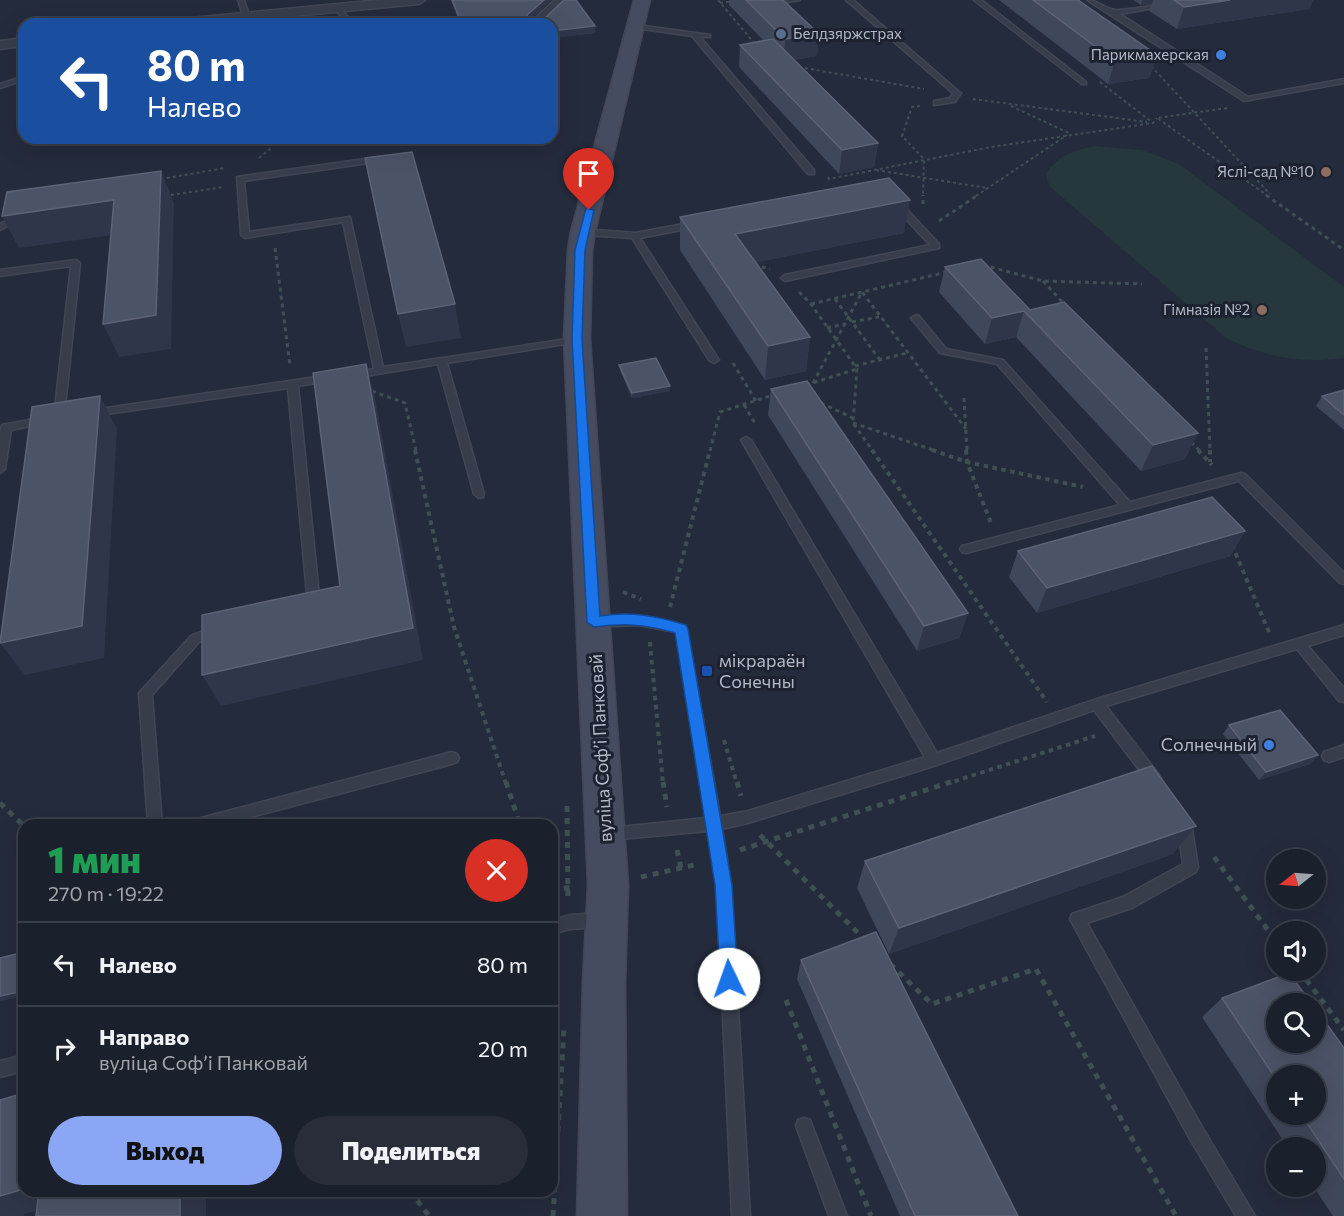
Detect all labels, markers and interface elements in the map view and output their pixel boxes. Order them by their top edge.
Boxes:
place label: Белдзяржстрах [793,24,902,42]
marker: Белдзяржстрах [774,27,788,41]
text: 80 m [147,38,246,90]
icon: left [48,42,126,120]
place label: Парикмахерская [1091,45,1209,63]
marker: Парикмахерская [1214,48,1228,62]
text: Налево [147,90,242,123]
pin [563,148,614,210]
icon: arrive [572,157,605,190]
place label: Яслі-сад №10 [1217,162,1314,180]
marker: Яслі-сад №10 [1319,165,1333,179]
place label: Гімназія №2 [1163,300,1250,318]
marker: Гімназія №2 [1255,303,1269,317]
place label: мікрараён Сонечны [719,649,806,692]
street label: вуліца Софʼі Панковай [584,654,616,843]
marker: мікрараён Сонечны [700,664,714,678]
place label: Солнечный [1161,733,1257,755]
marker: Солнечный [1262,738,1276,752]
text: 1 мин [48,836,141,880]
button: close [465,839,528,902]
north arrow [1266,849,1326,909]
map controls [1266,849,1326,1197]
text: 270 m · 19:22 [48,881,164,905]
button: sound [1266,921,1326,981]
position arrow [697,947,761,1011]
icon: left [48,948,81,981]
text: Налево [99,951,177,978]
text: 80 m [477,951,528,978]
button: search [1266,993,1326,1053]
text: Направо [99,1023,189,1050]
icon: right [48,1032,81,1065]
text: 20 m [478,1035,528,1062]
text: вуліца Софʼі Панковай [99,1050,308,1074]
button: + [1266,1065,1326,1125]
button: Выход [48,1116,282,1185]
button: Поделиться [294,1116,528,1185]
button: − [1266,1137,1326,1197]

